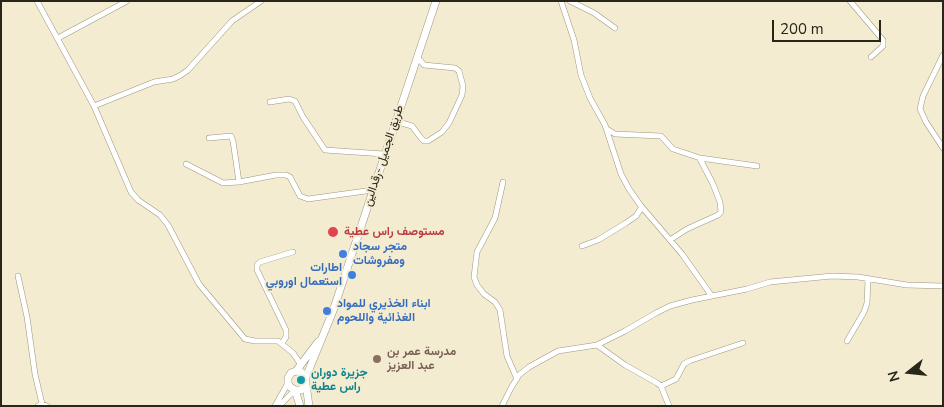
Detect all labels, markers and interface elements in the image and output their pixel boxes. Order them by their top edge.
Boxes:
scale bar [774,10,883,42]
text: 200 m [780,19,824,39]
street label: طريق الجميل -رقدالين [361,104,407,208]
marker: مستوصف راس عطية [326,225,340,239]
place label: مستوصف راس عطية [344,225,445,239]
place label: متجر سجاد ومفروشات [353,240,407,268]
marker: متجر سجاد ومفروشات [337,248,349,260]
place label: اطارات استعمال اوروبي [266,261,342,289]
marker: اطارات استعمال اوروبي [346,269,358,281]
place label: ابناء الخذيري للمواد الغذائية واللحوم [337,297,431,325]
marker: ابناء الخذيري للمواد الغذائية واللحوم [321,305,333,317]
place label: مدرسة عمر بن عبد العزيز [387,345,456,373]
north arrow [884,347,934,397]
marker: مدرسة عمر بن عبد العزيز [371,353,383,365]
place label: جزيرة دوران راس عطية [311,366,368,394]
text: N [884,369,905,384]
marker: جزيرة دوران راس عطية [295,374,307,386]

